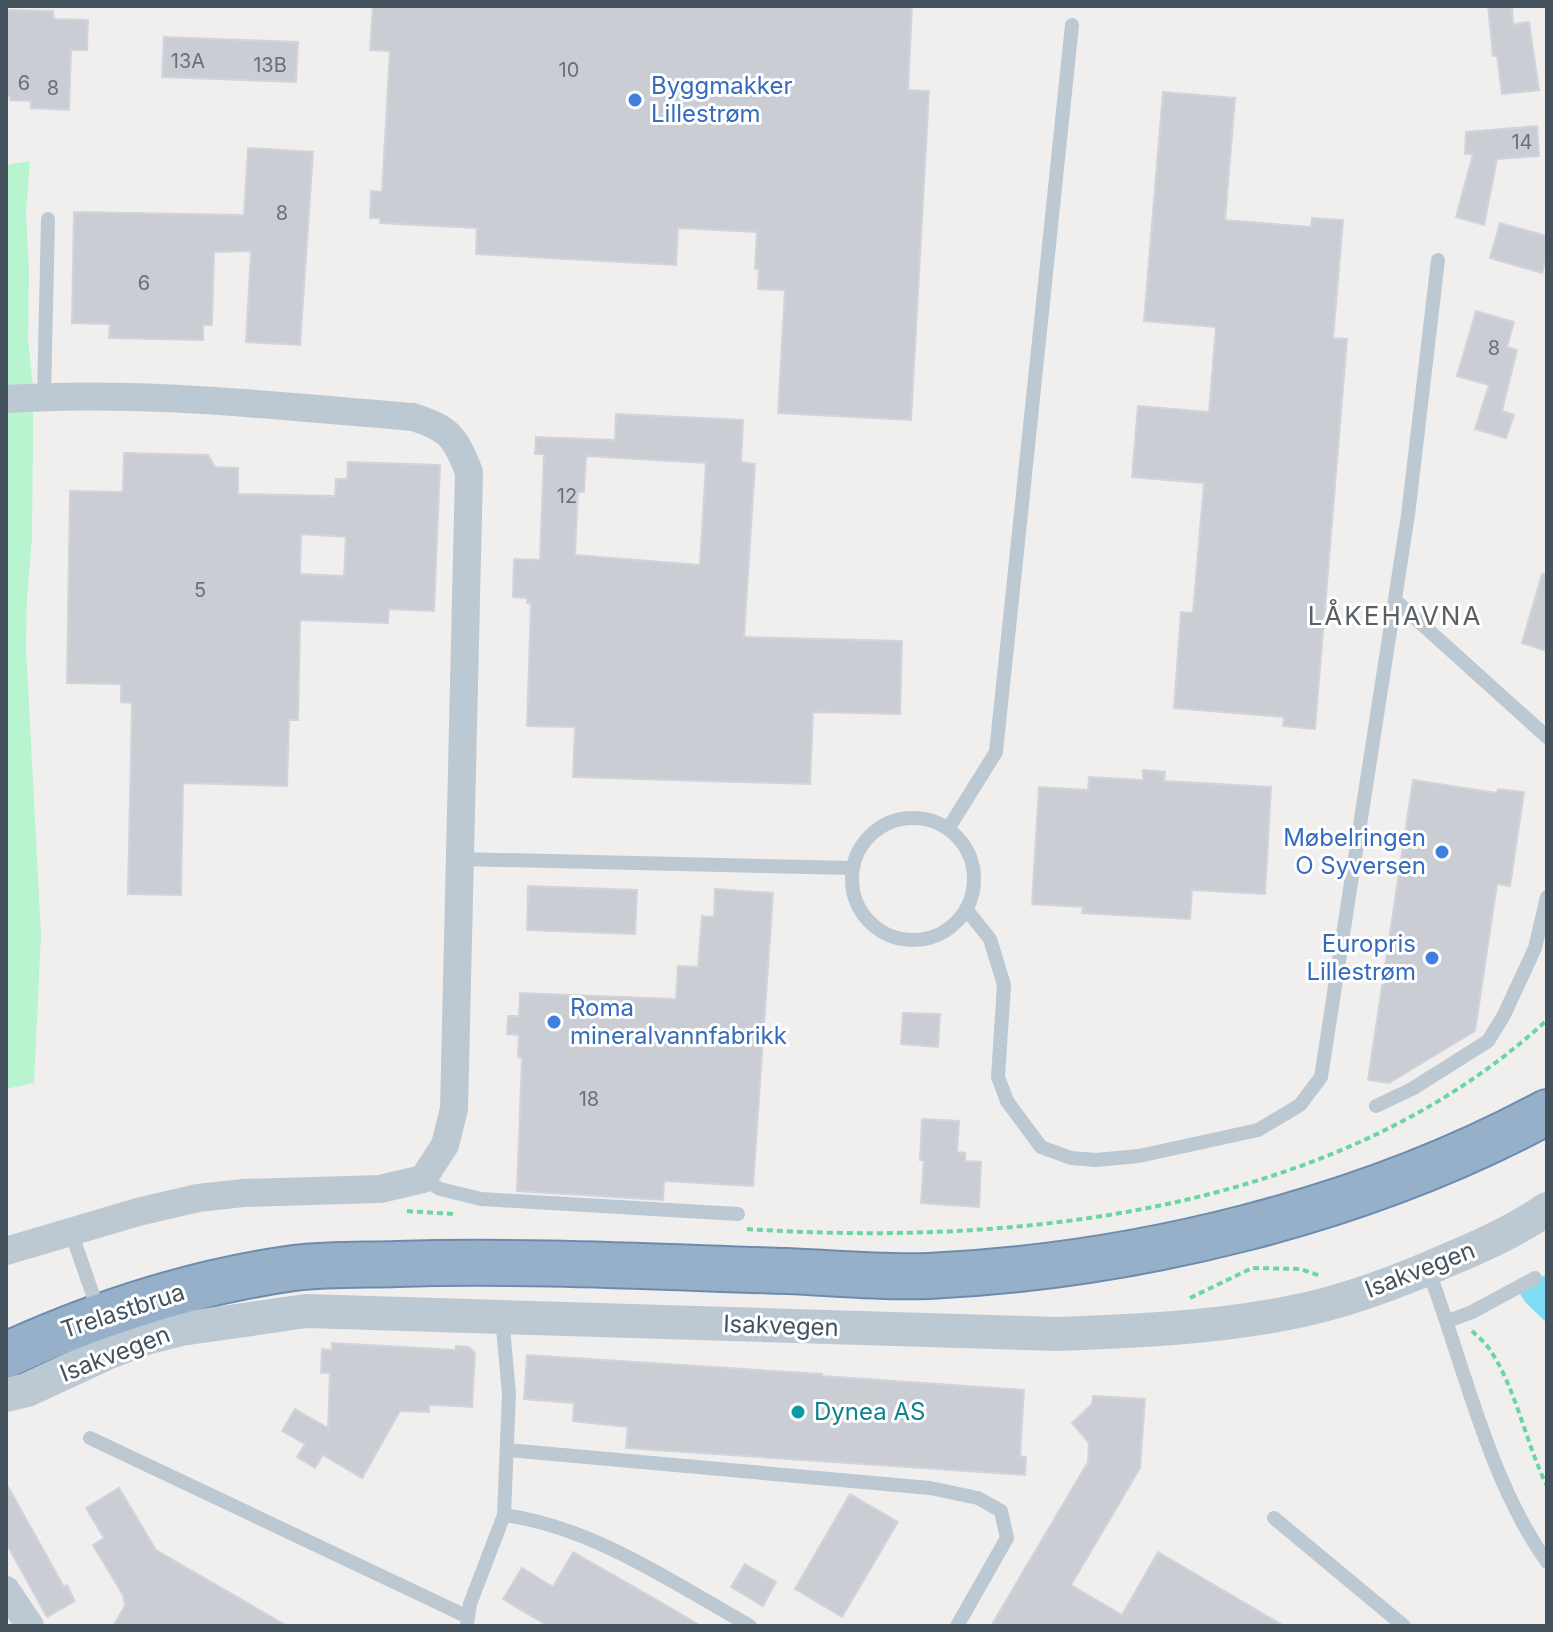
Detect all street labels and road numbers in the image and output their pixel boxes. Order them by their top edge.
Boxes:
street label: Isakvegen [1361,1235,1479,1304]
street label: Trelastbrua [58,1277,188,1344]
street label: Isakvegen [723,1309,839,1342]
street label: Isakvegen [56,1319,174,1388]

